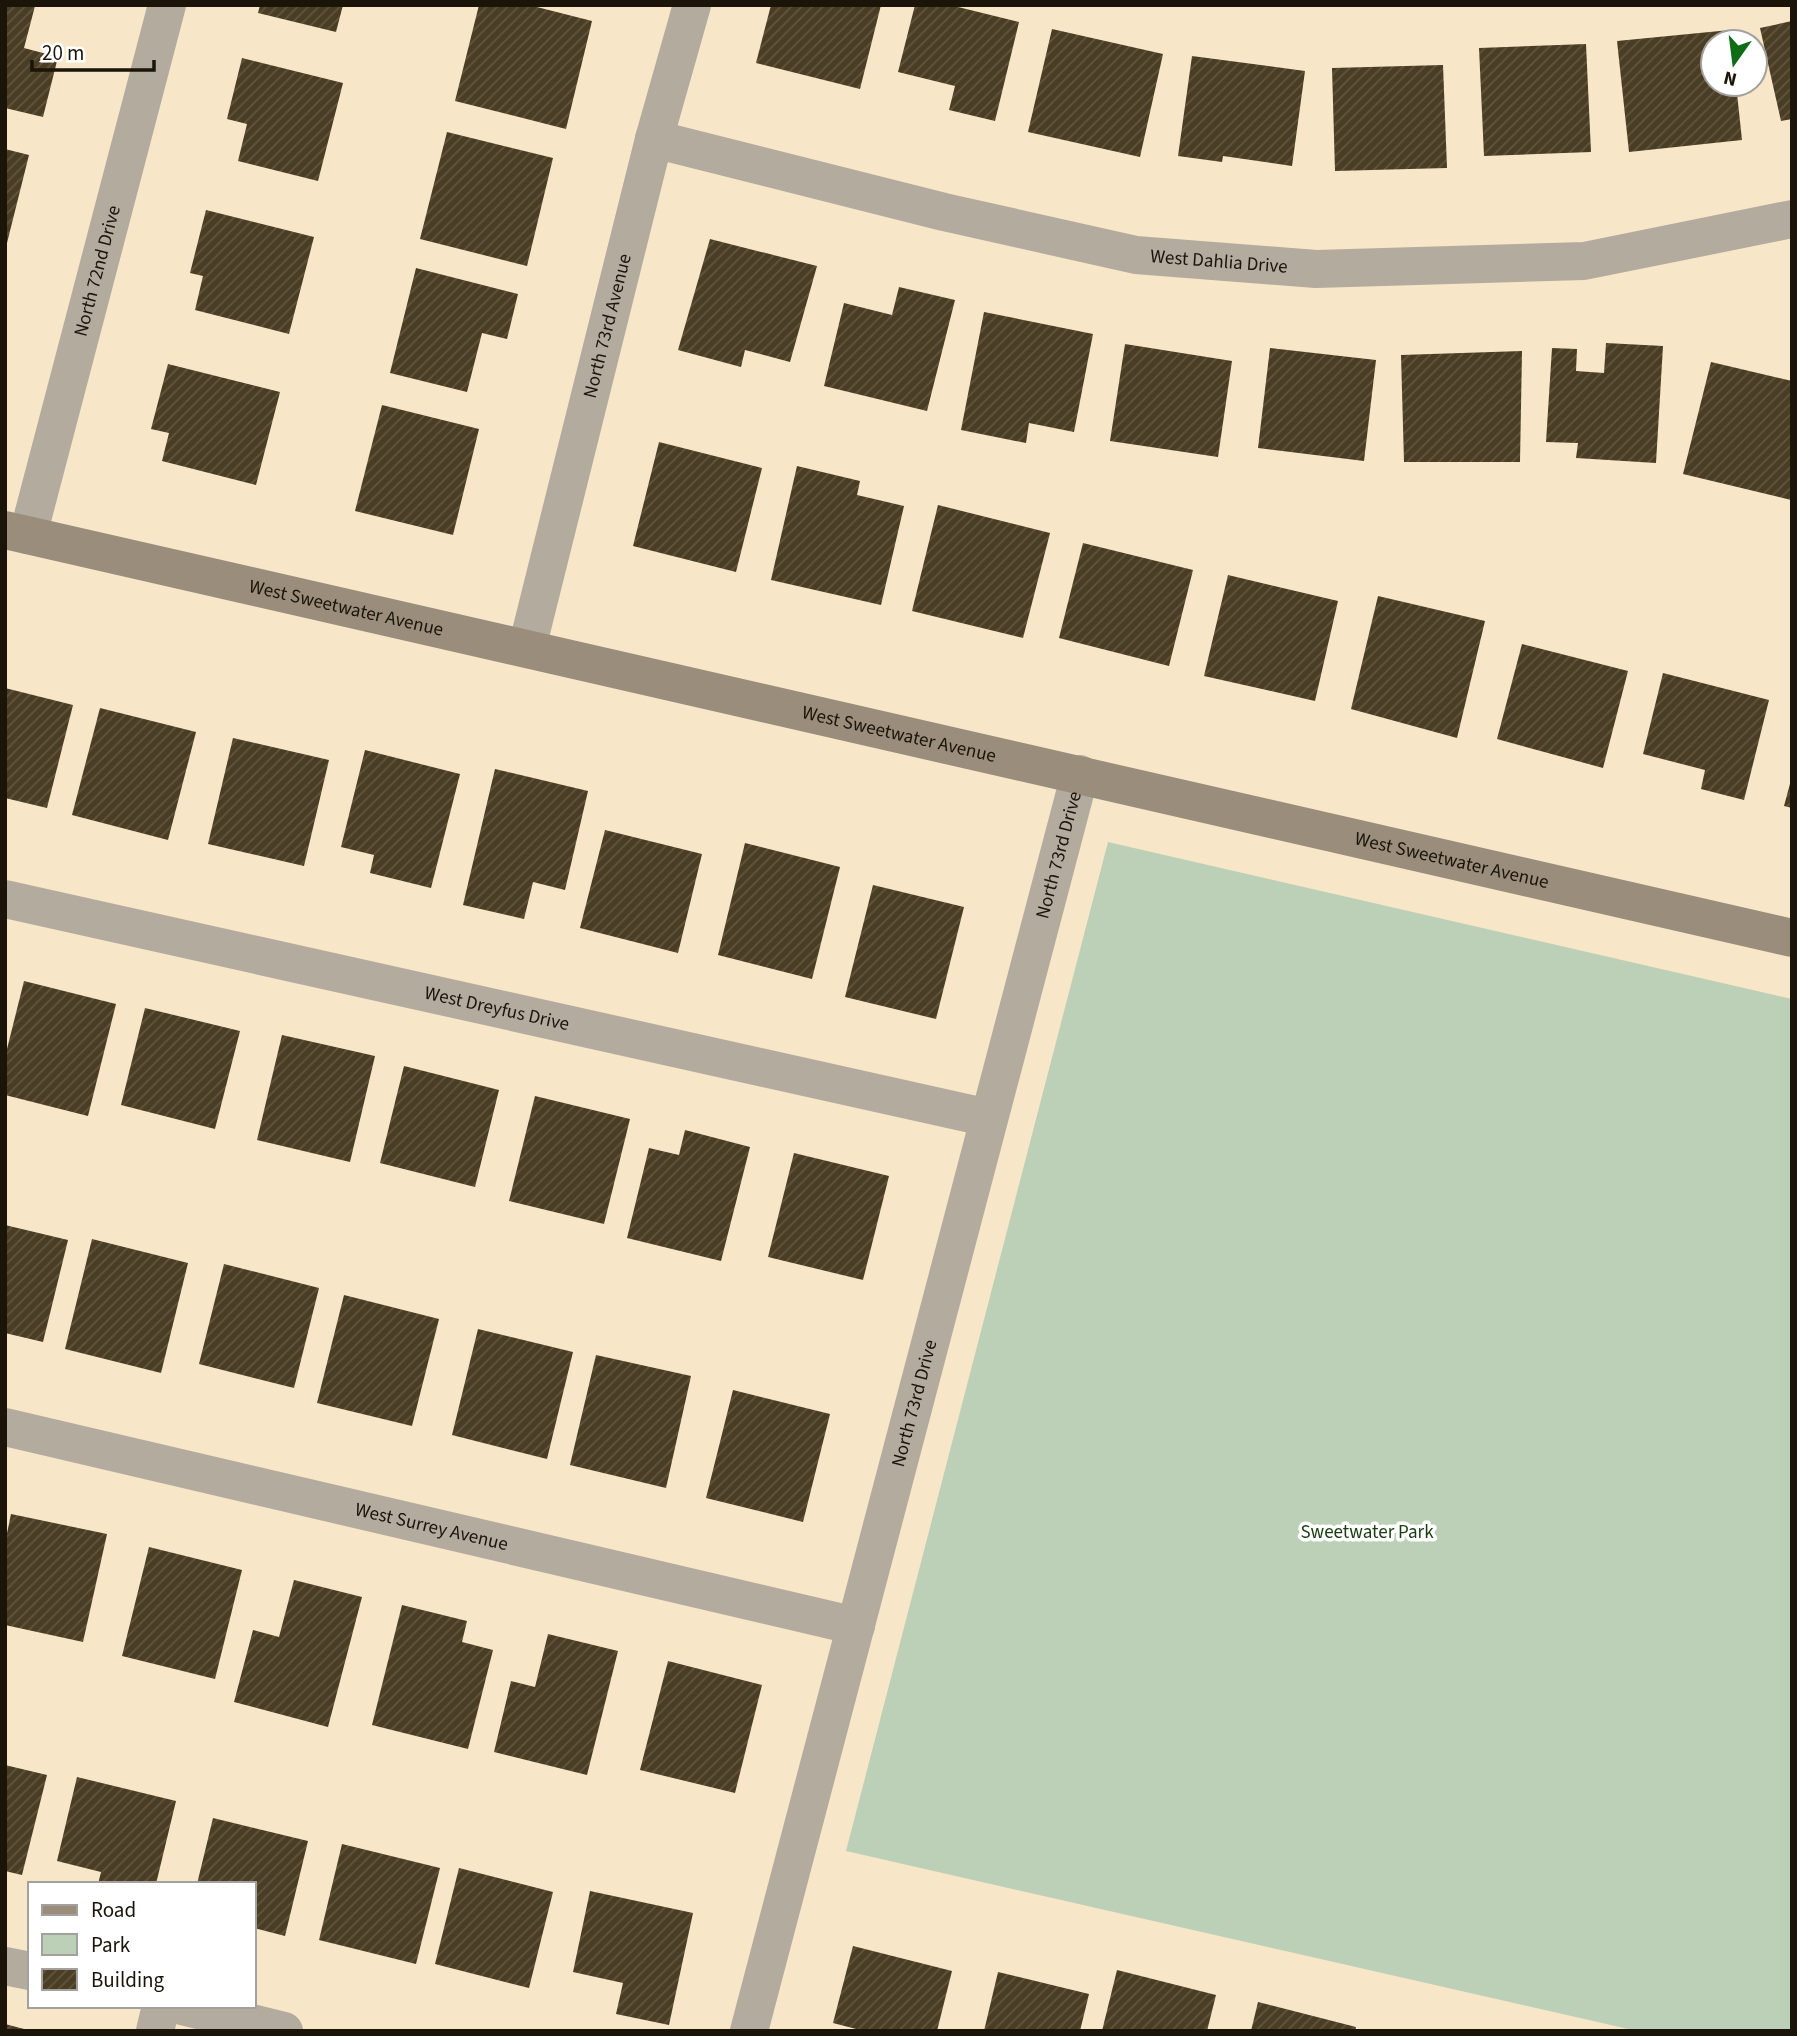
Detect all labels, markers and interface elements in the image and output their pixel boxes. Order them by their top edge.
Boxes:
scale bar [32,28,154,72]
north arrow [1699,28,1769,98]
text: 20 m [42,38,84,68]
text: N [1721,63,1740,93]
street label: North 72nd Drive [67,202,127,339]
street label: West Dahlia Drive [1149,243,1289,280]
street label: North 73rd Avenue [576,251,638,401]
street label: West Sweetwater Avenue [246,573,446,643]
street label: West Sweetwater Avenue [799,699,999,769]
street label: North 73rd Drive [1029,788,1088,922]
street label: West Sweetwater Avenue [1352,825,1552,896]
street label: West Dreyfus Drive [422,979,572,1038]
street label: North 73rd Drive [885,1337,944,1470]
street label: West Surrey Avenue [352,1496,511,1558]
park label: Sweetwater Park [1300,1519,1434,1546]
legend [28,1882,256,2008]
text: Road [91,1895,136,1925]
text: Park [91,1930,131,1960]
text: Building [91,1965,165,1995]

